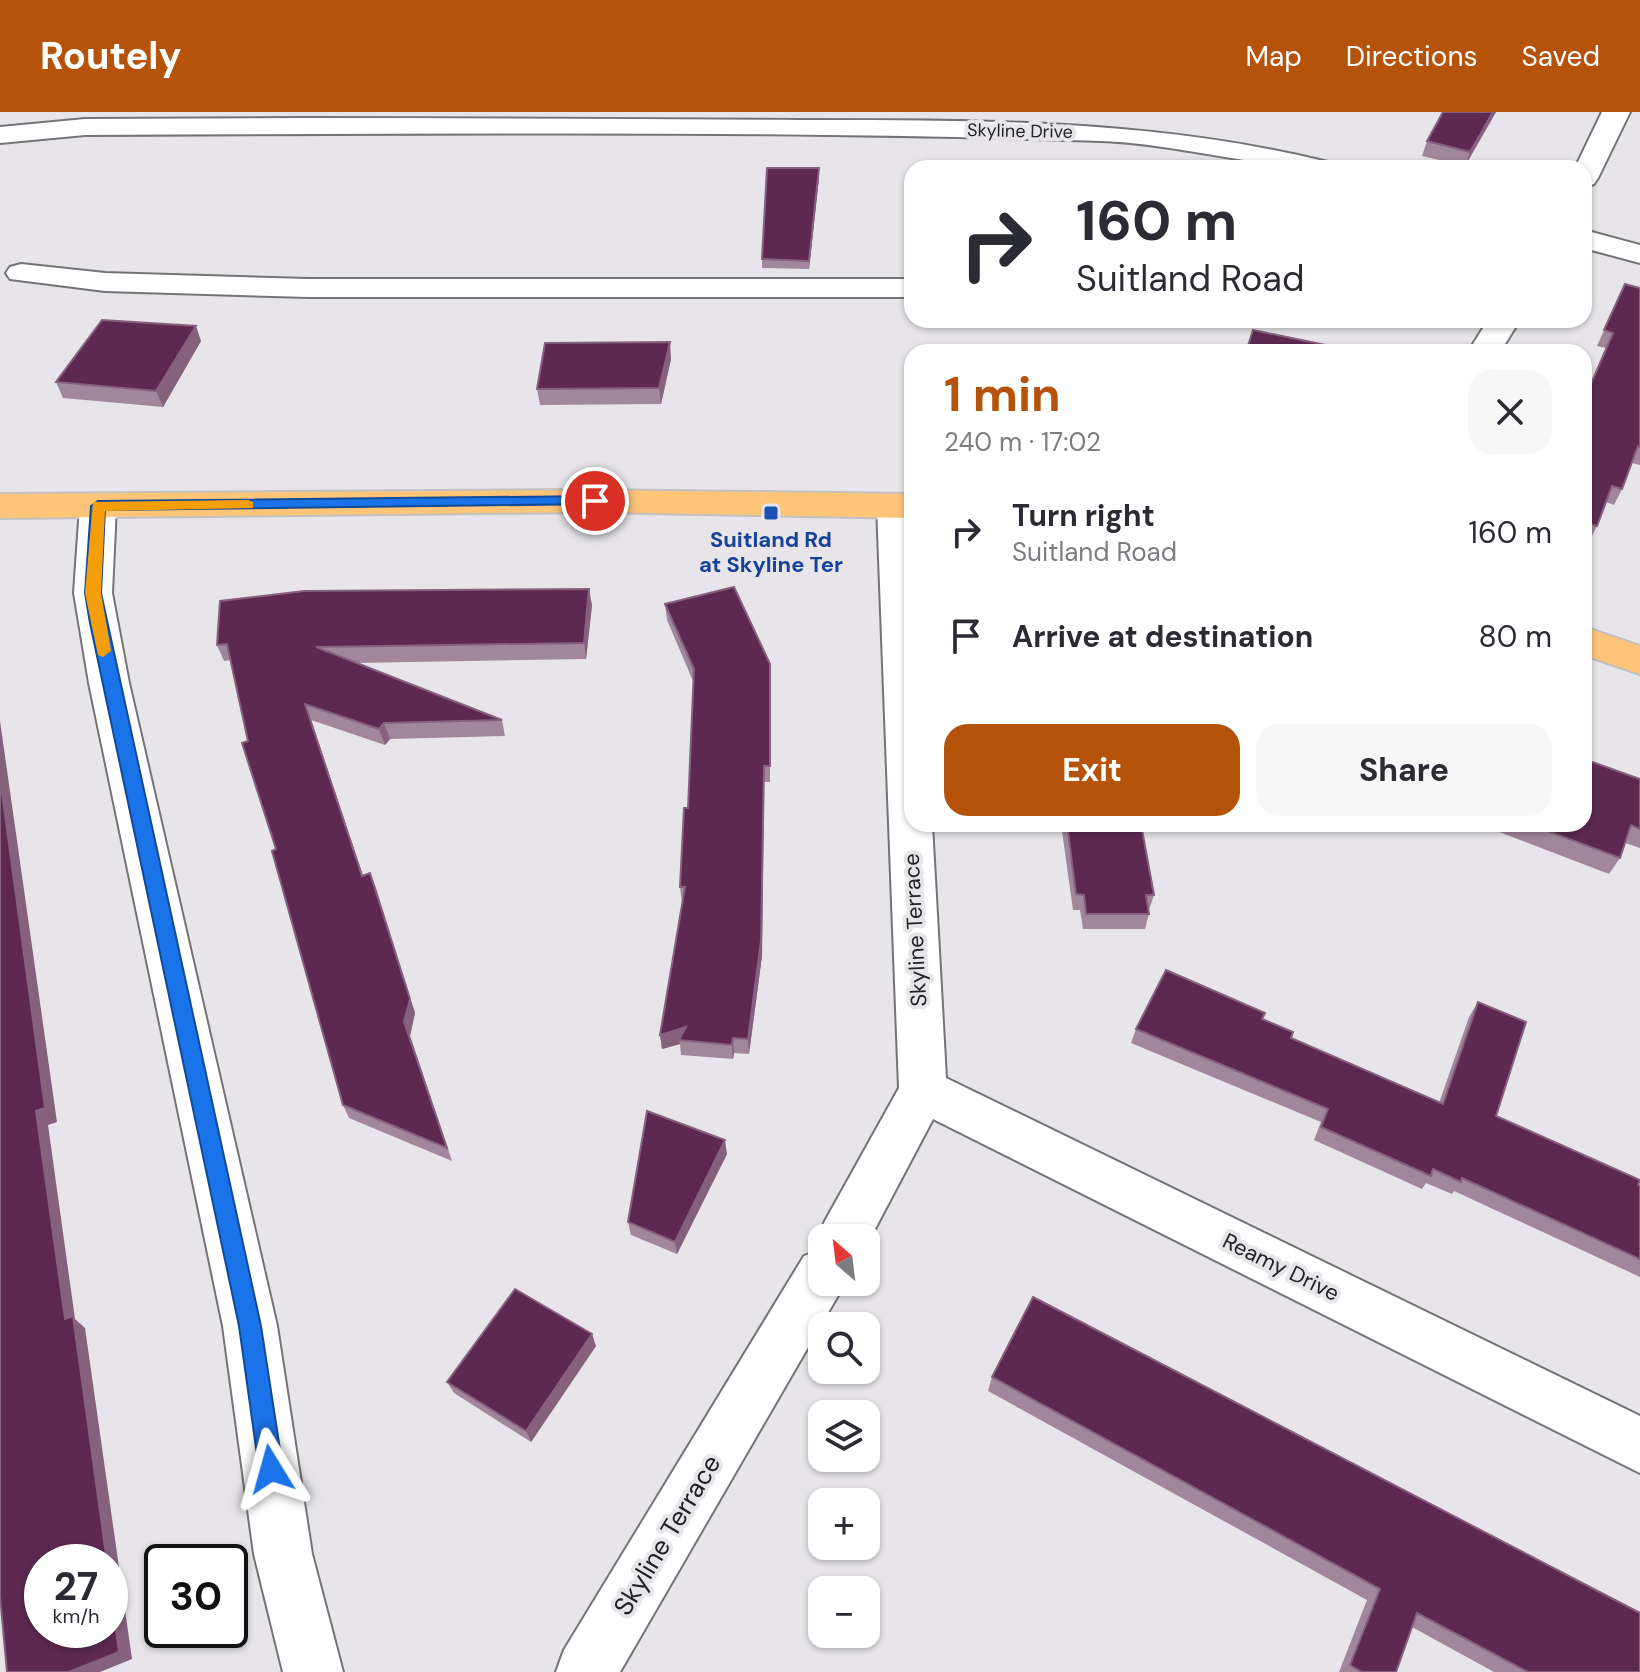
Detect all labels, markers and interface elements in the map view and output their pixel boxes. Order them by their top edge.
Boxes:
text: Routely [40,31,181,81]
text: Map [1245,38,1302,75]
text: Directions [1346,38,1478,75]
text: Saved [1522,38,1600,75]
street label: Skyline Drive [967,118,1073,144]
text: 160 m [1076,184,1237,257]
icon: right [944,192,1048,296]
text: Suitland Road [1076,255,1305,302]
text: 1 min [944,363,1061,426]
button: close [1468,370,1552,454]
text: 240 m · 17:02 [944,425,1101,459]
pin [561,467,629,535]
icon: arrive [573,479,617,523]
text: Turn right [1012,496,1155,535]
marker: Suitland Rd at Skyline Ter [762,504,780,522]
icon: right [944,510,988,554]
text: 160 m [1469,513,1552,552]
place label: Suitland Rd at Skyline Ter [699,525,843,579]
text: Suitland Road [1012,535,1177,569]
icon: arrive [944,614,988,658]
text: Arrive at destination [1012,617,1313,656]
text: 80 m [1479,617,1552,656]
button: Exit [944,724,1240,816]
button: Share [1256,724,1552,816]
street label: Skyline Terrace [897,853,933,1007]
north arrow [808,1224,880,1296]
map controls [808,1224,880,1648]
street label: Reamy Drive [1218,1226,1344,1308]
button: search [808,1312,880,1384]
button: layers [808,1400,880,1472]
position arrow [229,1427,313,1511]
street label: Skyline Terrace [606,1449,728,1621]
button: + [808,1488,880,1560]
speed limit sign: 30 [144,1544,248,1648]
text: 27 [54,1560,98,1612]
button: − [808,1576,880,1648]
text: km/h [52,1603,100,1629]

